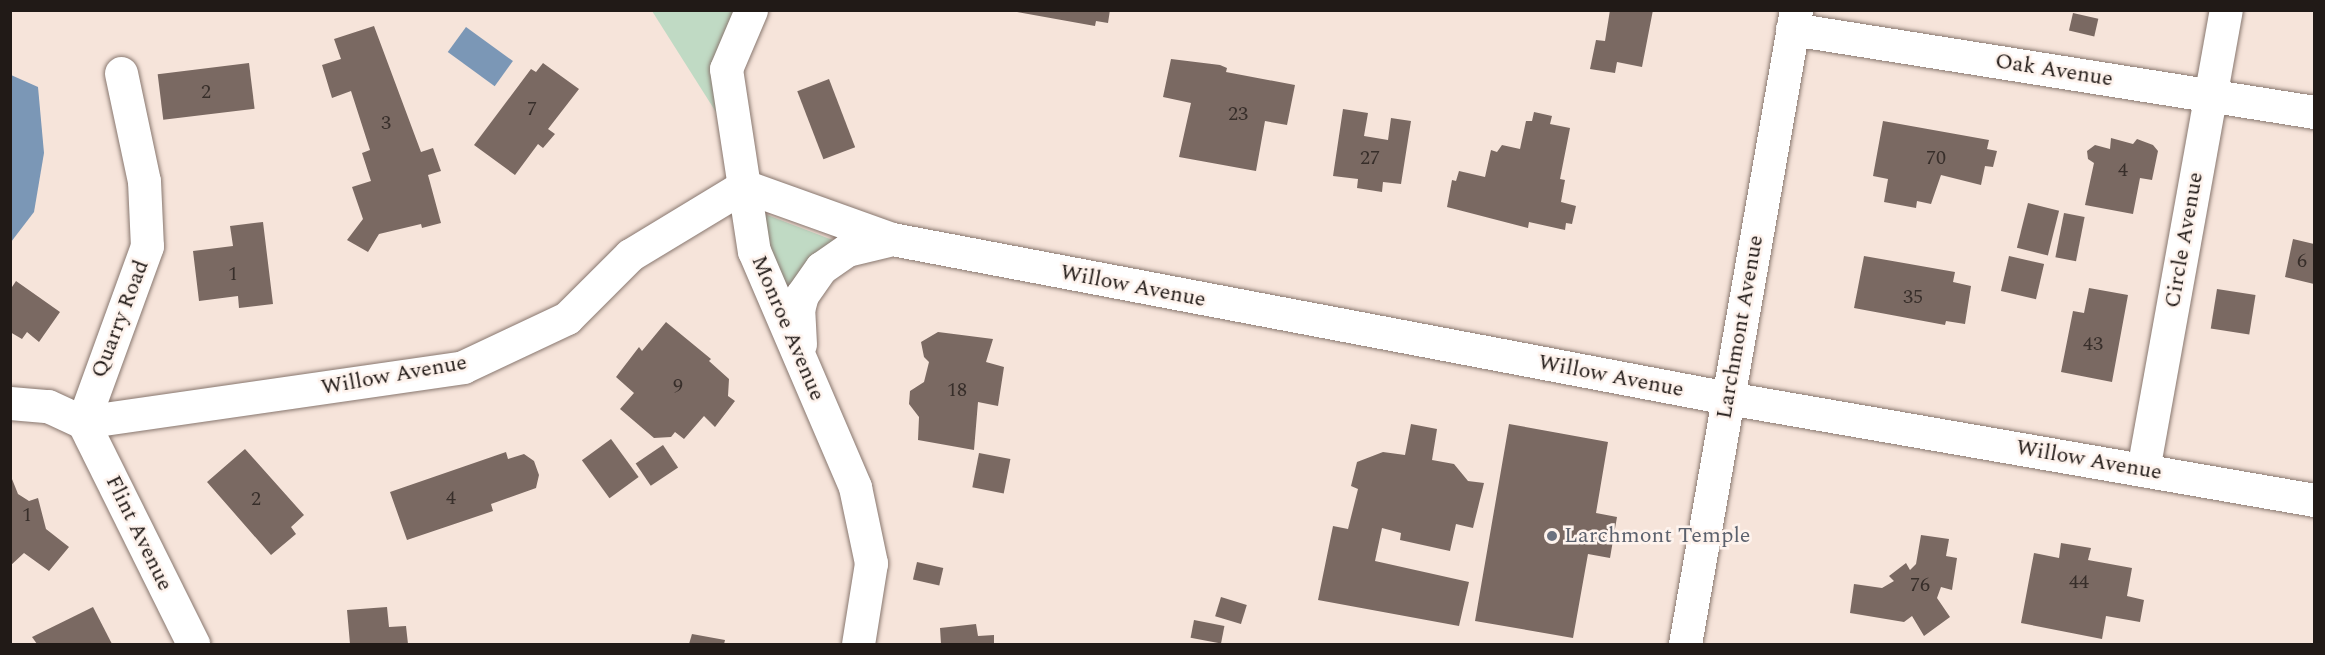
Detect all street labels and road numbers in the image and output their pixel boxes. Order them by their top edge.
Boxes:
street label: Oak Avenue [1993,48,2115,92]
street label: Circle Avenue [2159,170,2209,310]
street label: Larchmont Avenue [1711,233,1769,421]
street label: Monroe Avenue [746,251,830,405]
street label: Quarry Road [85,256,155,382]
street label: Willow Avenue [1058,259,1208,313]
street label: Willow Avenue [319,349,469,401]
street label: Willow Avenue [1536,349,1686,403]
street label: Willow Avenue [2014,434,2164,486]
street label: Flint Avenue [100,471,178,595]

